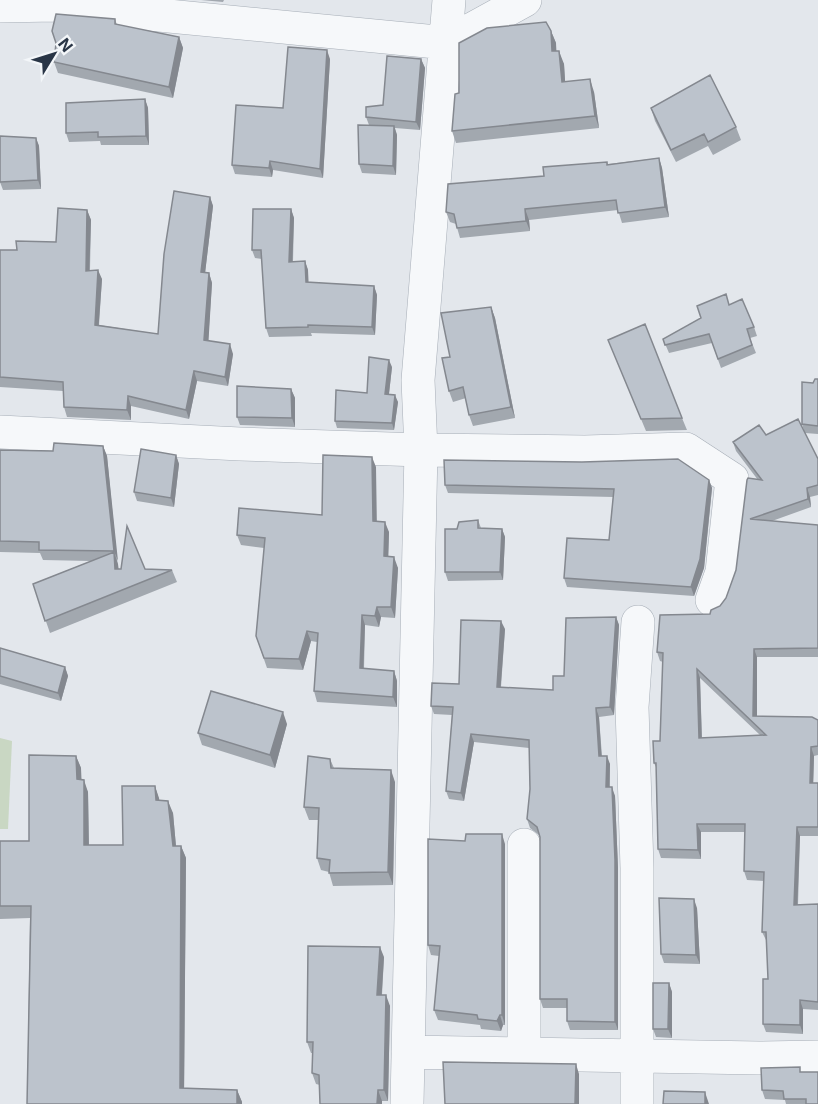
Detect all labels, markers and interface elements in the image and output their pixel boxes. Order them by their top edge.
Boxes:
north arrow [24,24,84,84]
text: N [54,34,77,56]

